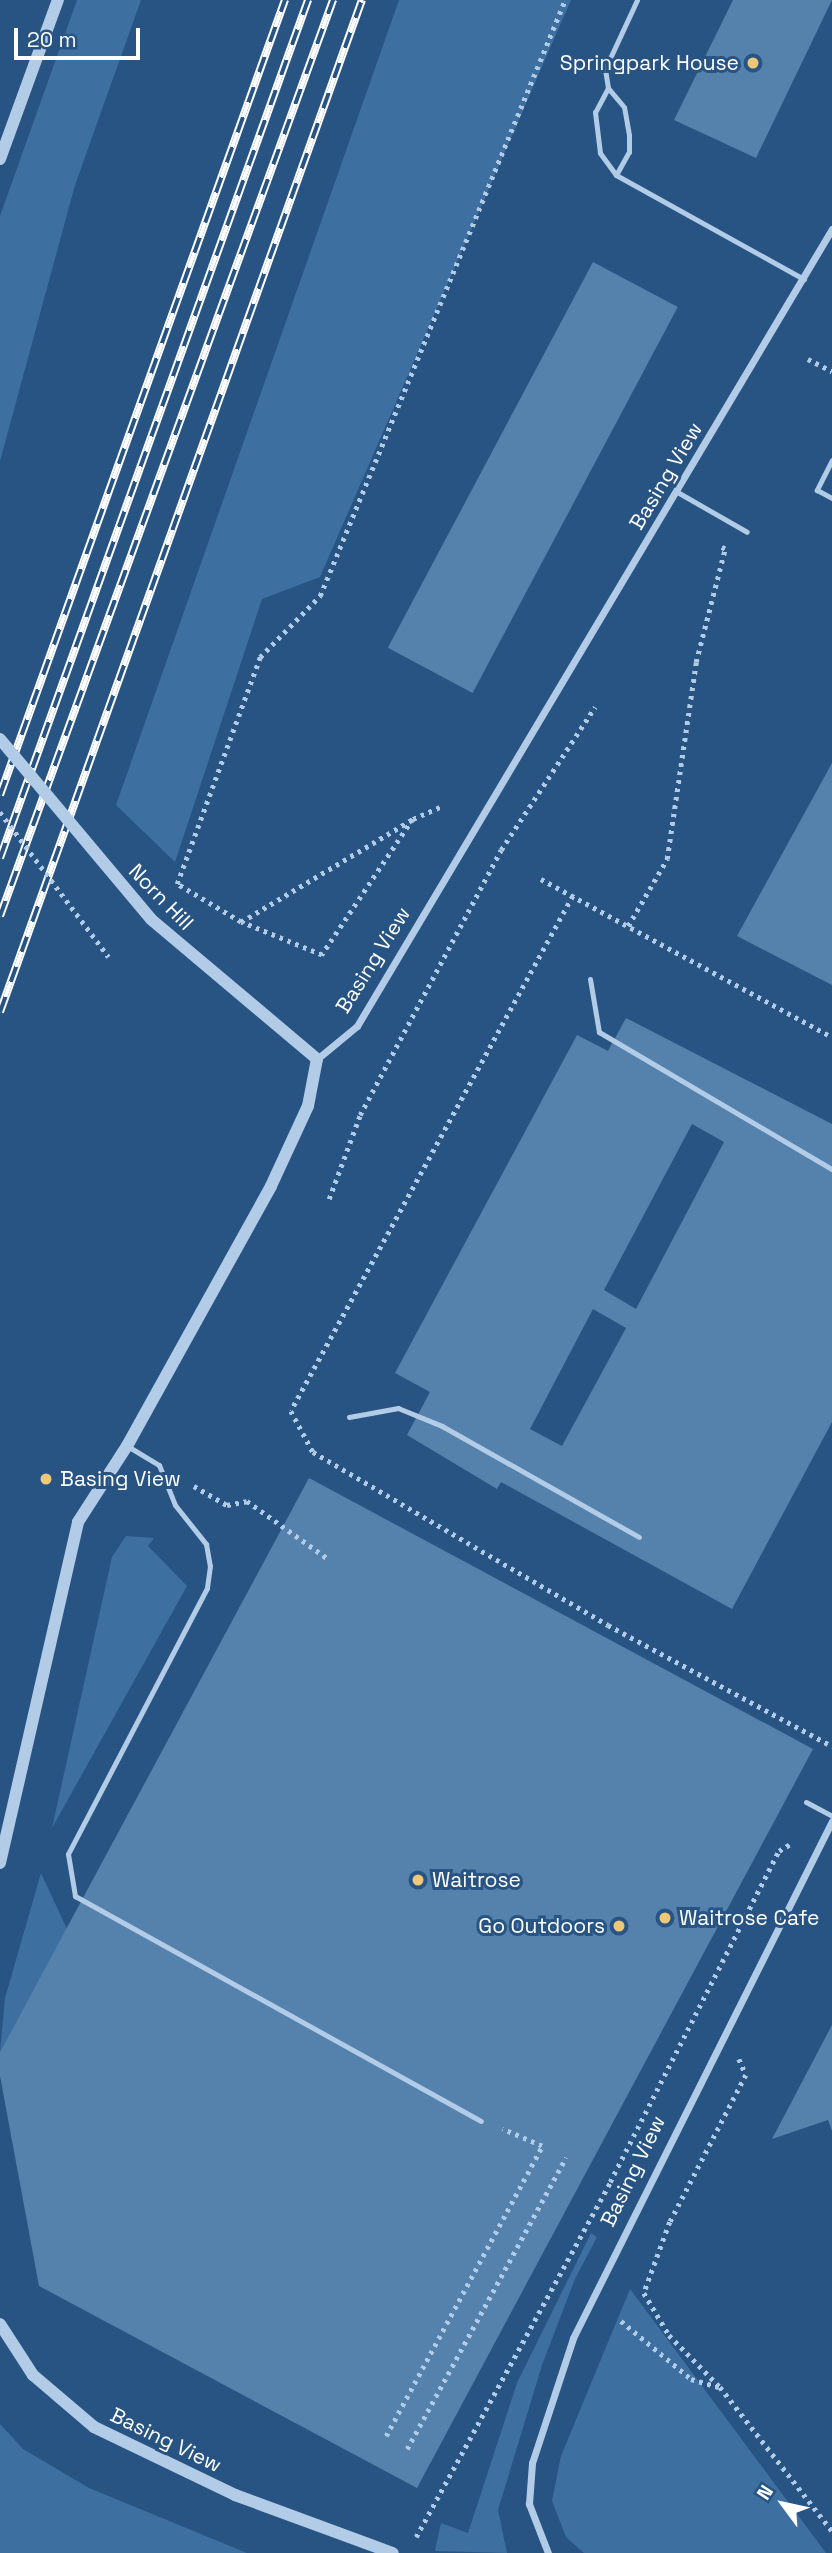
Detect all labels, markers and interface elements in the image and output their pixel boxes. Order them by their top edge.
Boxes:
scale bar [18,14,144,58]
text: 20 m [27,26,77,53]
place label: Springpark House [560,50,739,76]
marker: Springpark House [745,55,761,71]
street label: Basing View [624,418,708,534]
street label: Norn Hill [123,859,199,935]
street label: Basing View [330,902,416,1018]
place label: Basing View [60,1466,181,1492]
marker: Basing View [38,1471,54,1487]
place label: Waitrose [432,1867,521,1893]
marker: Waitrose [410,1872,426,1888]
place label: Waitrose Cafe [679,1905,820,1931]
marker: Waitrose Cafe [657,1910,673,1926]
place label: Go Outdoors [478,1913,605,1939]
marker: Go Outdoors [611,1918,627,1934]
street label: Basing View [595,2111,671,2231]
street label: Basing View [106,2402,226,2478]
north arrow [748,2469,818,2539]
text: N [751,2480,779,2504]

